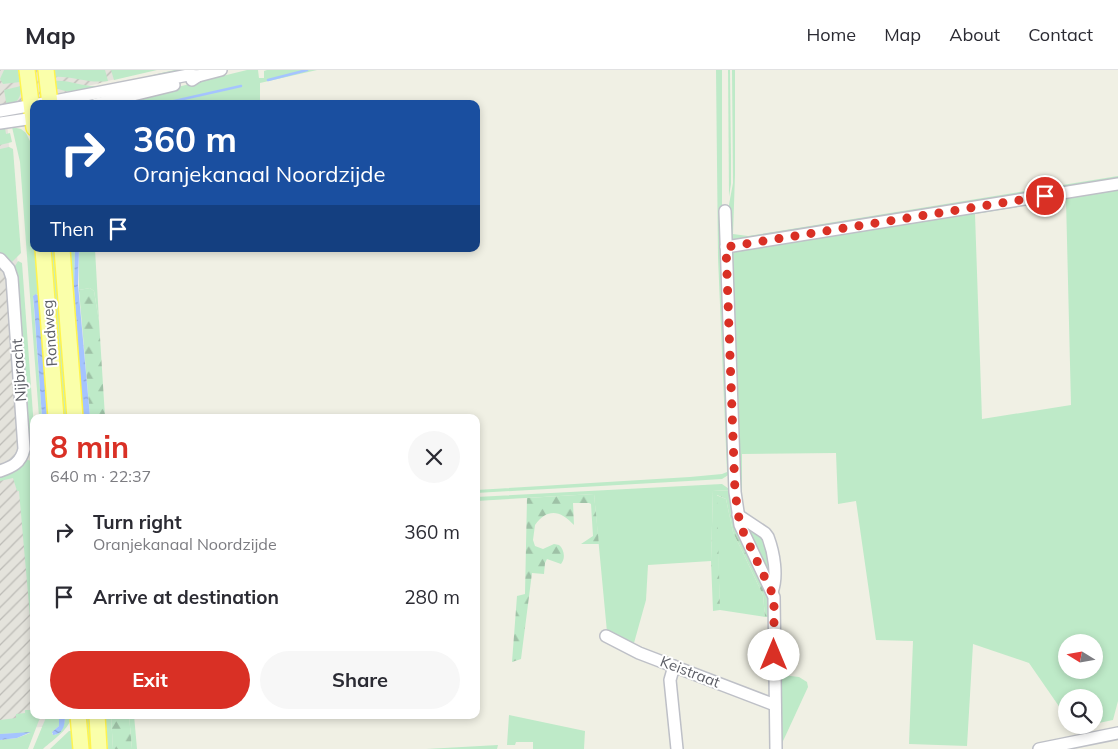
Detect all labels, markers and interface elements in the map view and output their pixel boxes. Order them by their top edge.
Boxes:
text: Map [25,20,76,50]
text: Home [806,23,856,46]
text: Map [884,23,921,46]
text: About [949,23,1000,46]
text: Contact [1028,23,1093,46]
text: 360 m [133,117,237,161]
icon: right [50,120,115,185]
text: Oranjekanaal Noordzijde [133,160,386,188]
pin [1024,175,1066,217]
icon: arrive [1031,182,1059,210]
icon: arrive [104,215,132,243]
text: Then [50,217,94,241]
street label: Rondweg [38,299,61,367]
street label: Nijbracht [7,338,30,402]
text: 8 min [50,428,129,466]
button: close [408,431,460,483]
text: 640 m · 22:37 [50,466,151,486]
text: Turn right [93,510,182,534]
icon: right [50,518,78,546]
text: 360 m [404,520,460,544]
text: Oranjekanaal Noordzijde [93,534,277,554]
icon: arrive [50,583,78,611]
text: Arrive at destination [93,585,279,609]
text: 280 m [404,585,460,609]
position arrow [747,628,799,680]
north arrow [1058,634,1102,679]
map controls [1058,634,1103,734]
button: Exit [50,651,250,709]
button: Share [260,651,460,709]
street label: Keistraat [658,651,723,692]
button: search [1058,689,1103,734]

